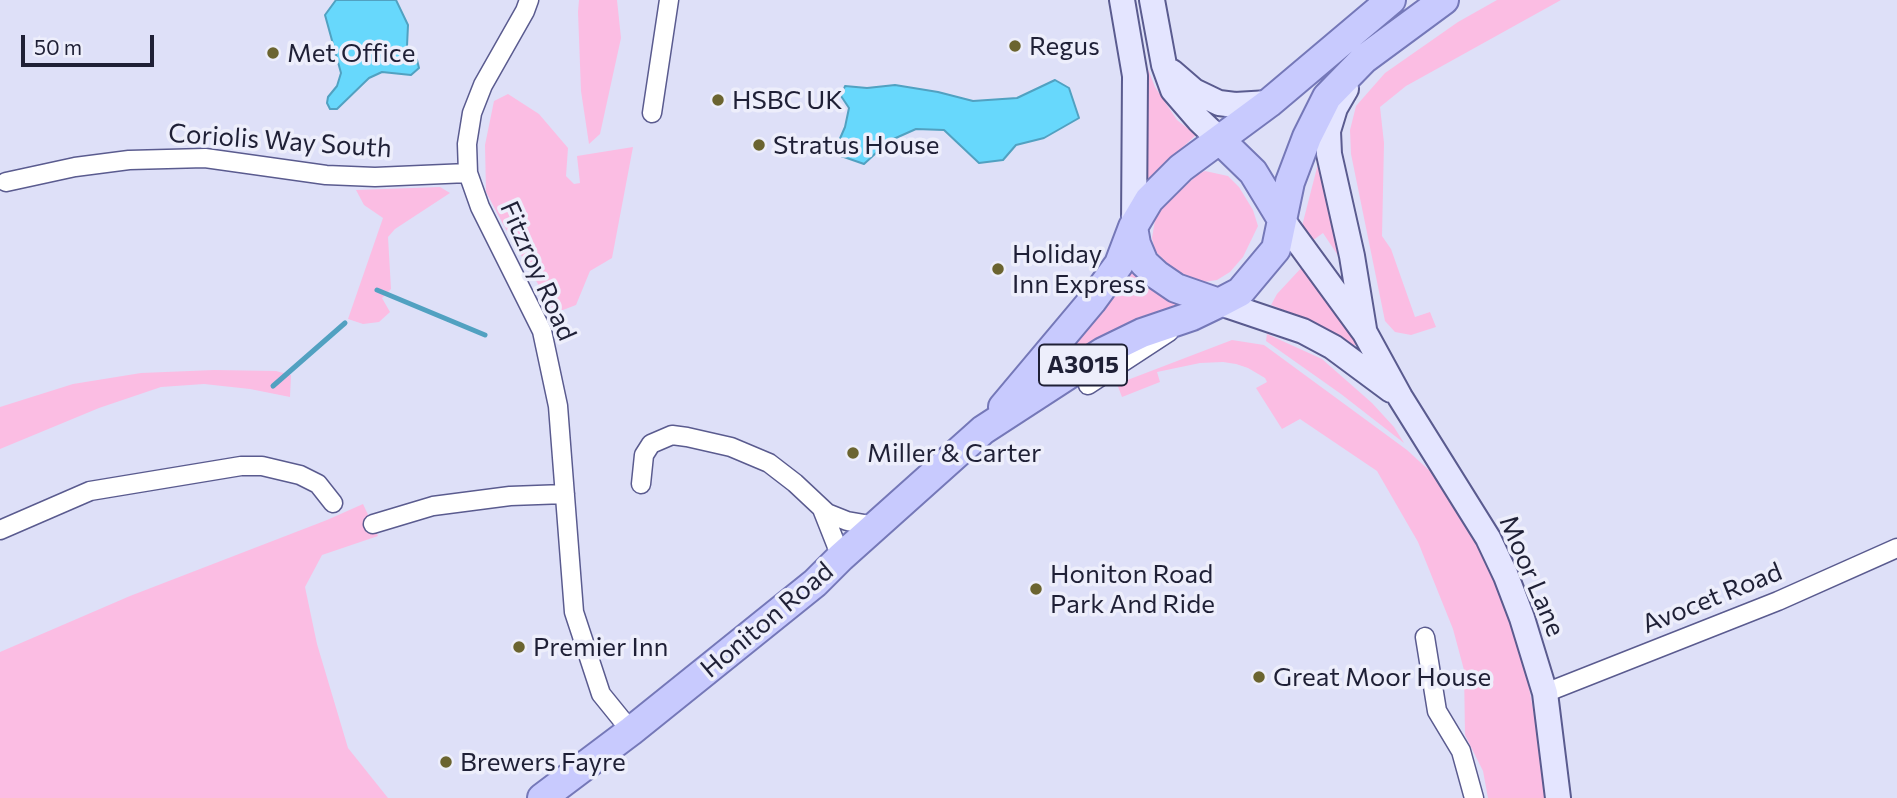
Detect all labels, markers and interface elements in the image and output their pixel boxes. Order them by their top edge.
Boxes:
scale bar [24,21,158,65]
place label: Regus [1029,30,1100,62]
text: 50 m [34,34,82,59]
place label: Met Office [287,37,415,69]
marker: Regus [1007,38,1023,54]
marker: Met Office [265,45,281,61]
place label: HSBC UK [732,84,843,116]
marker: HSBC UK [710,92,726,108]
street label: Coriolis Way South [167,118,393,164]
place label: Stratus House [773,129,939,161]
marker: Stratus House [751,137,767,153]
street label: Fitzroy Road [493,196,583,346]
place label: Holiday Inn Express [1012,238,1146,300]
marker: Holiday Inn Express [990,261,1006,277]
road number: A3015 [1039,344,1127,386]
place label: Miller & Carter [867,437,1041,469]
marker: Miller & Carter [845,445,861,461]
street label: Moor Lane [1493,511,1571,641]
street label: Honiton Road [694,556,840,684]
street label: Avocet Road [1637,556,1787,640]
place label: Honiton Road Park And Ride [1050,558,1215,620]
marker: Honiton Road Park And Ride [1028,581,1044,597]
place label: Premier Inn [533,631,668,663]
marker: Premier Inn [511,639,527,655]
place label: Great Moor House [1273,661,1491,693]
marker: Great Moor House [1251,669,1267,685]
place label: Brewers Fayre [460,746,626,778]
marker: Brewers Fayre [438,754,454,770]

